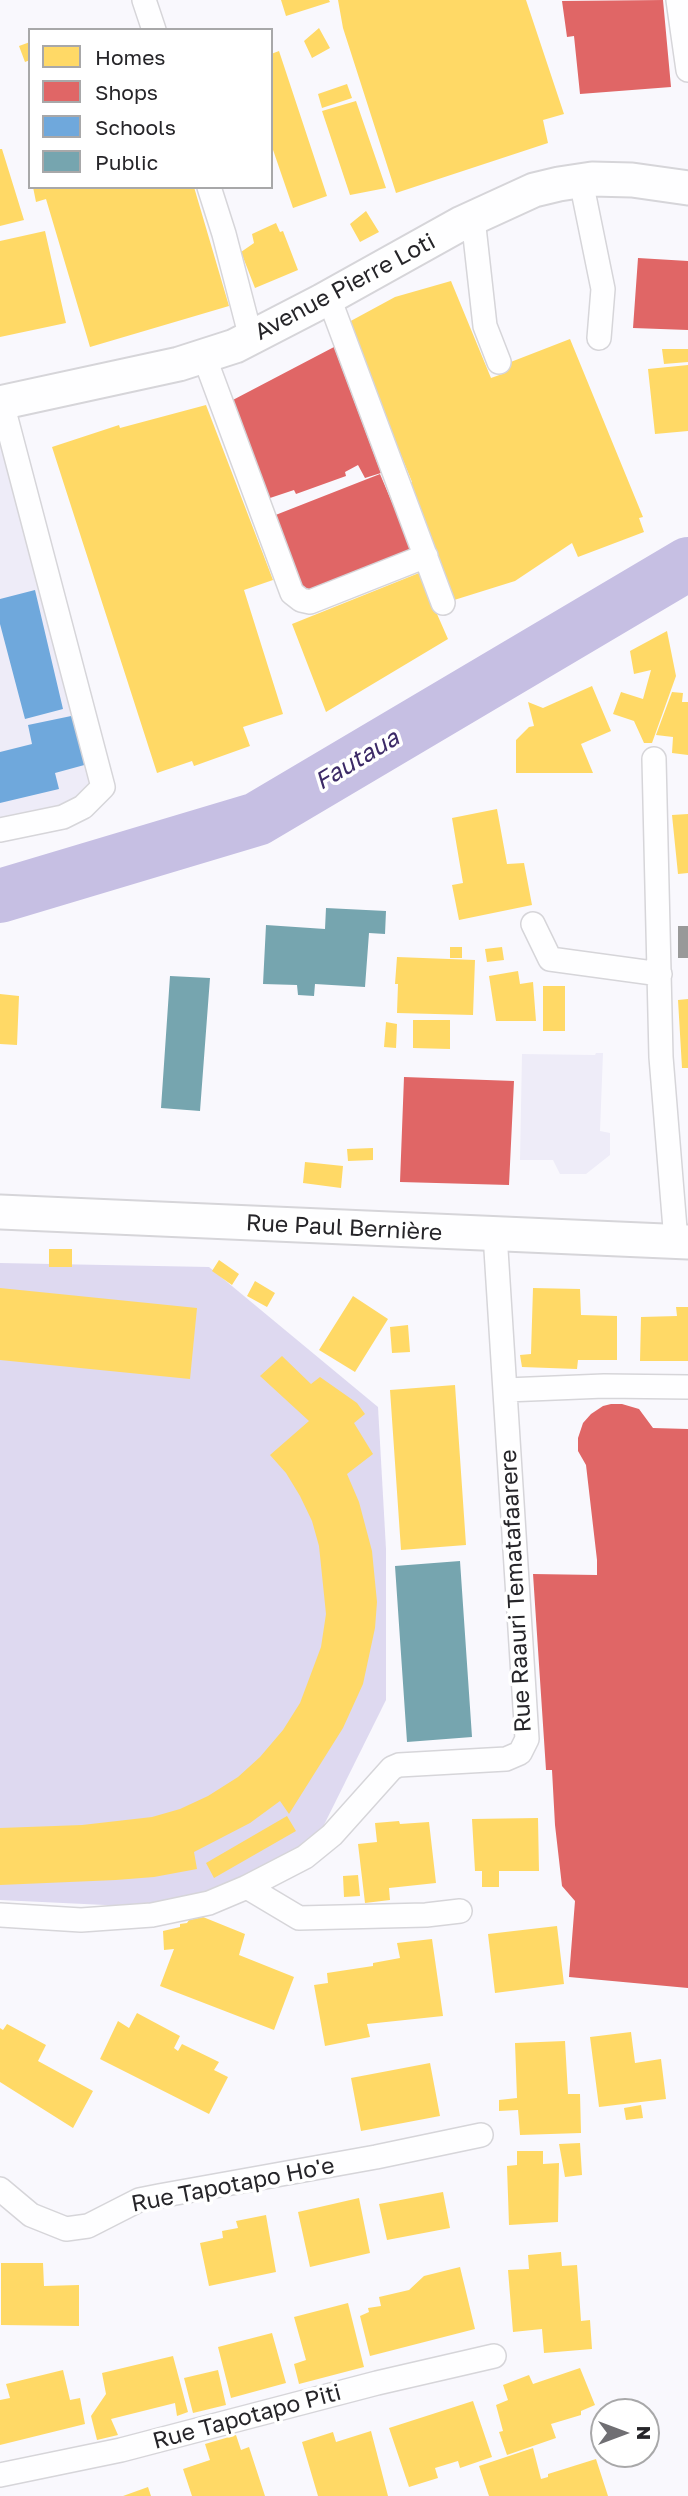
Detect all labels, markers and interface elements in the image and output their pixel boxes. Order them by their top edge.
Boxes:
legend [28,28,273,189]
text: Homes [95,44,165,70]
text: Shops [95,79,158,105]
text: Schools [95,114,176,140]
text: Public [95,149,158,175]
street label: Avenue Pierre Loti [250,228,440,346]
water label: Fautaua [310,724,404,796]
street label: Rue Paul Bernière [245,1209,443,1247]
street label: Rue Raauri Tematafaarere [495,1449,537,1733]
street label: Rue Tapotapo Ho'e [129,2152,337,2218]
street label: Rue Tapotapo Piti [150,2379,344,2455]
north arrow [590,2398,660,2468]
text: N [633,2426,656,2440]

